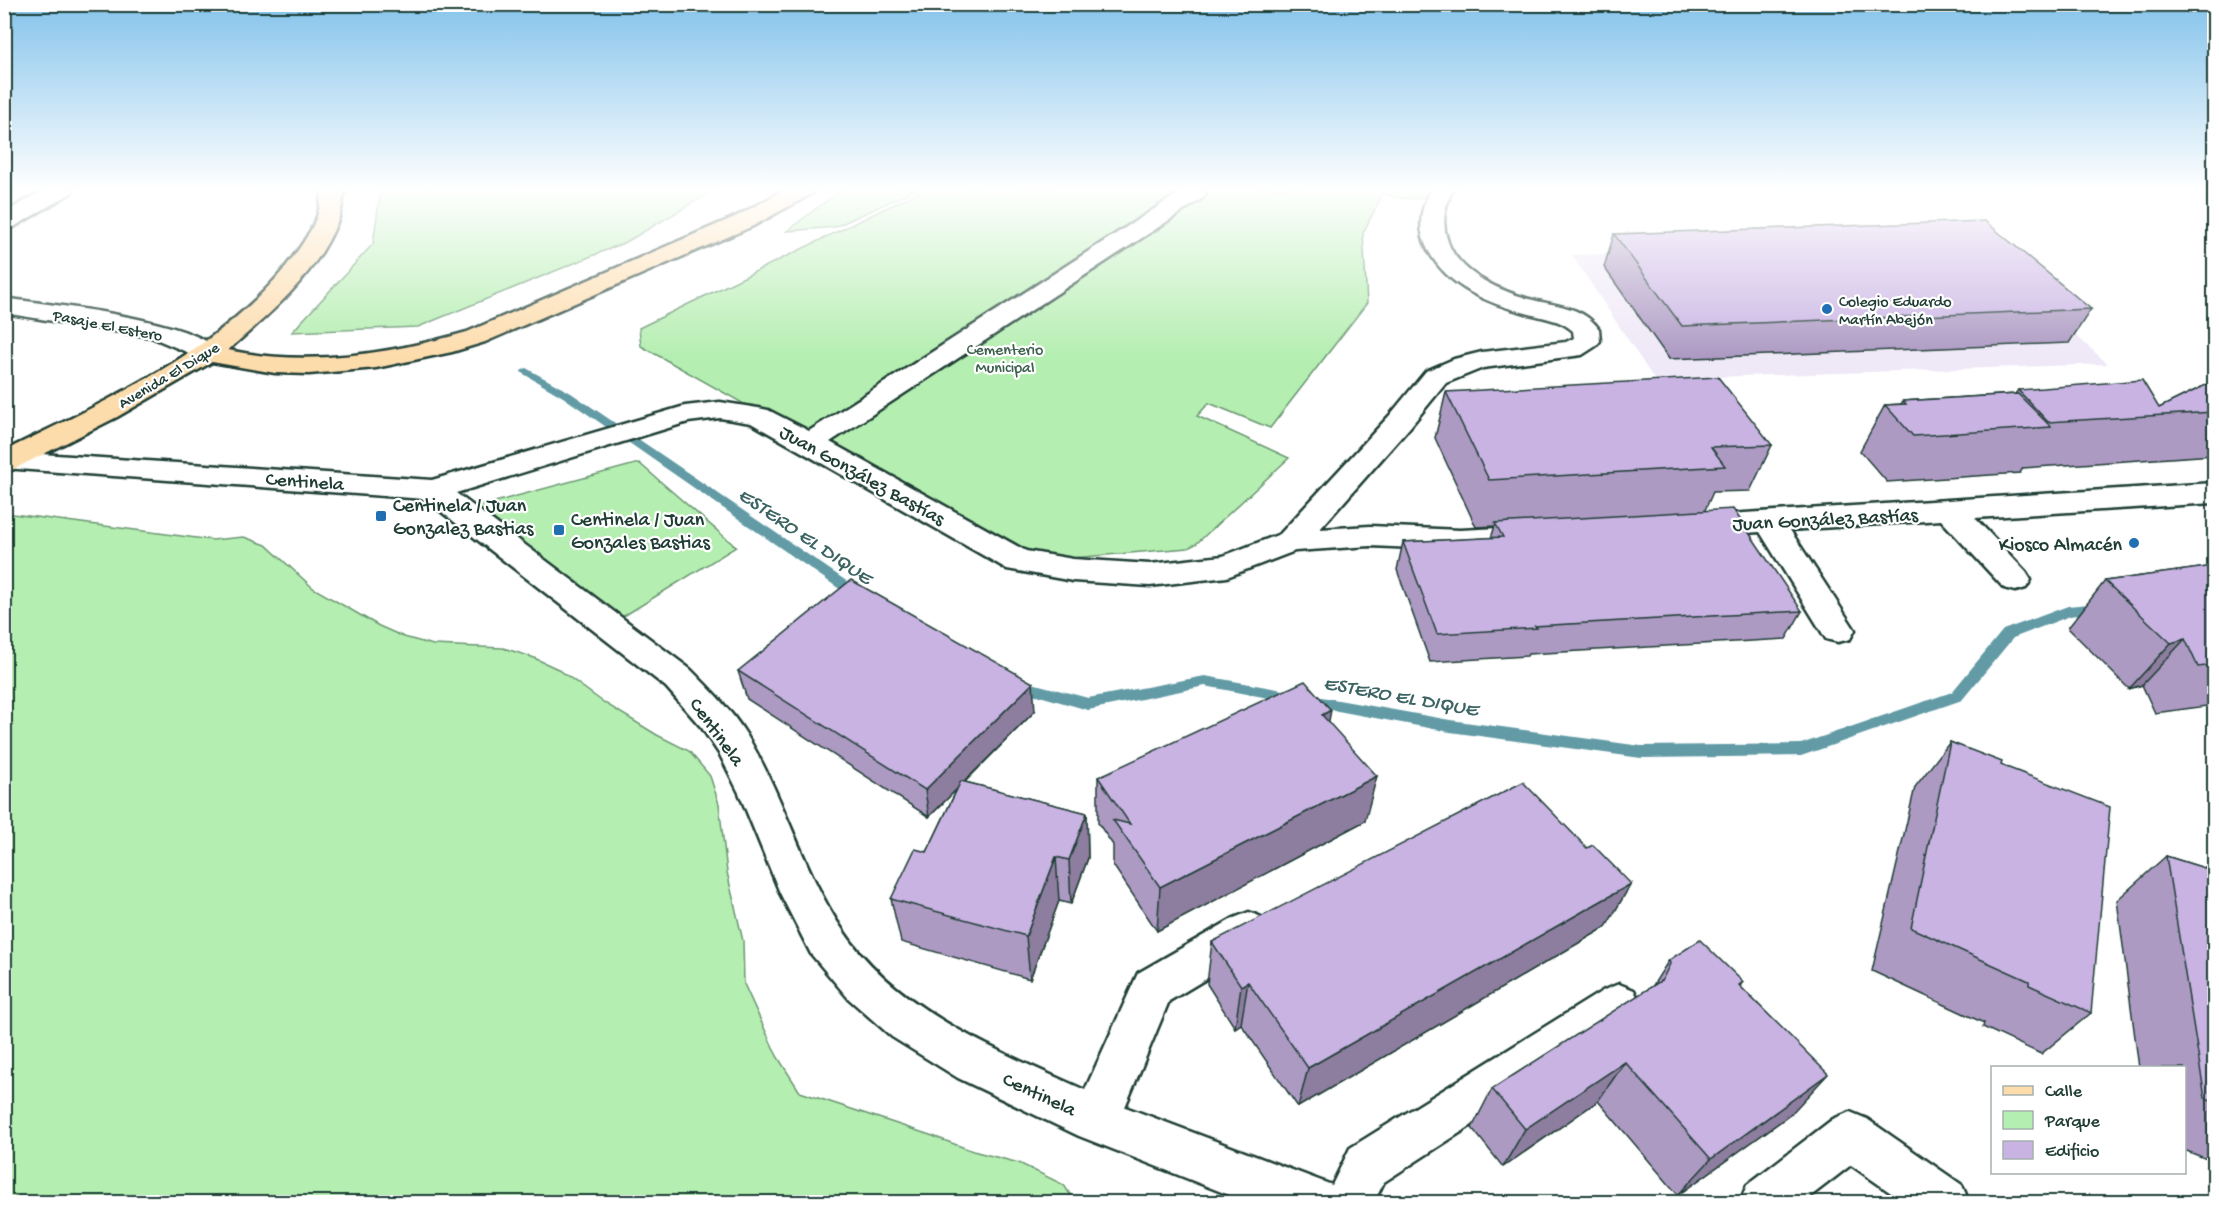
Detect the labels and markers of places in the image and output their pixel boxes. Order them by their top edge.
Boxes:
place label: Colegio Eduardo Martín Abejón [1839,294,1952,331]
marker: Colegio Eduardo Martín Abejón [1820,302,1834,316]
place label: Centinela / Juan Gonzalez Bastias [393,496,534,542]
marker: Centinela / Juan Gonzalez Bastias [374,509,388,523]
place label: Centinela / Juan Gonzales Bastias [571,510,711,556]
marker: Centinela / Juan Gonzales Bastias [552,523,566,537]
place label: Kiosco Almacén [1999,535,2122,558]
marker: Kiosco Almacén [2127,536,2141,550]

